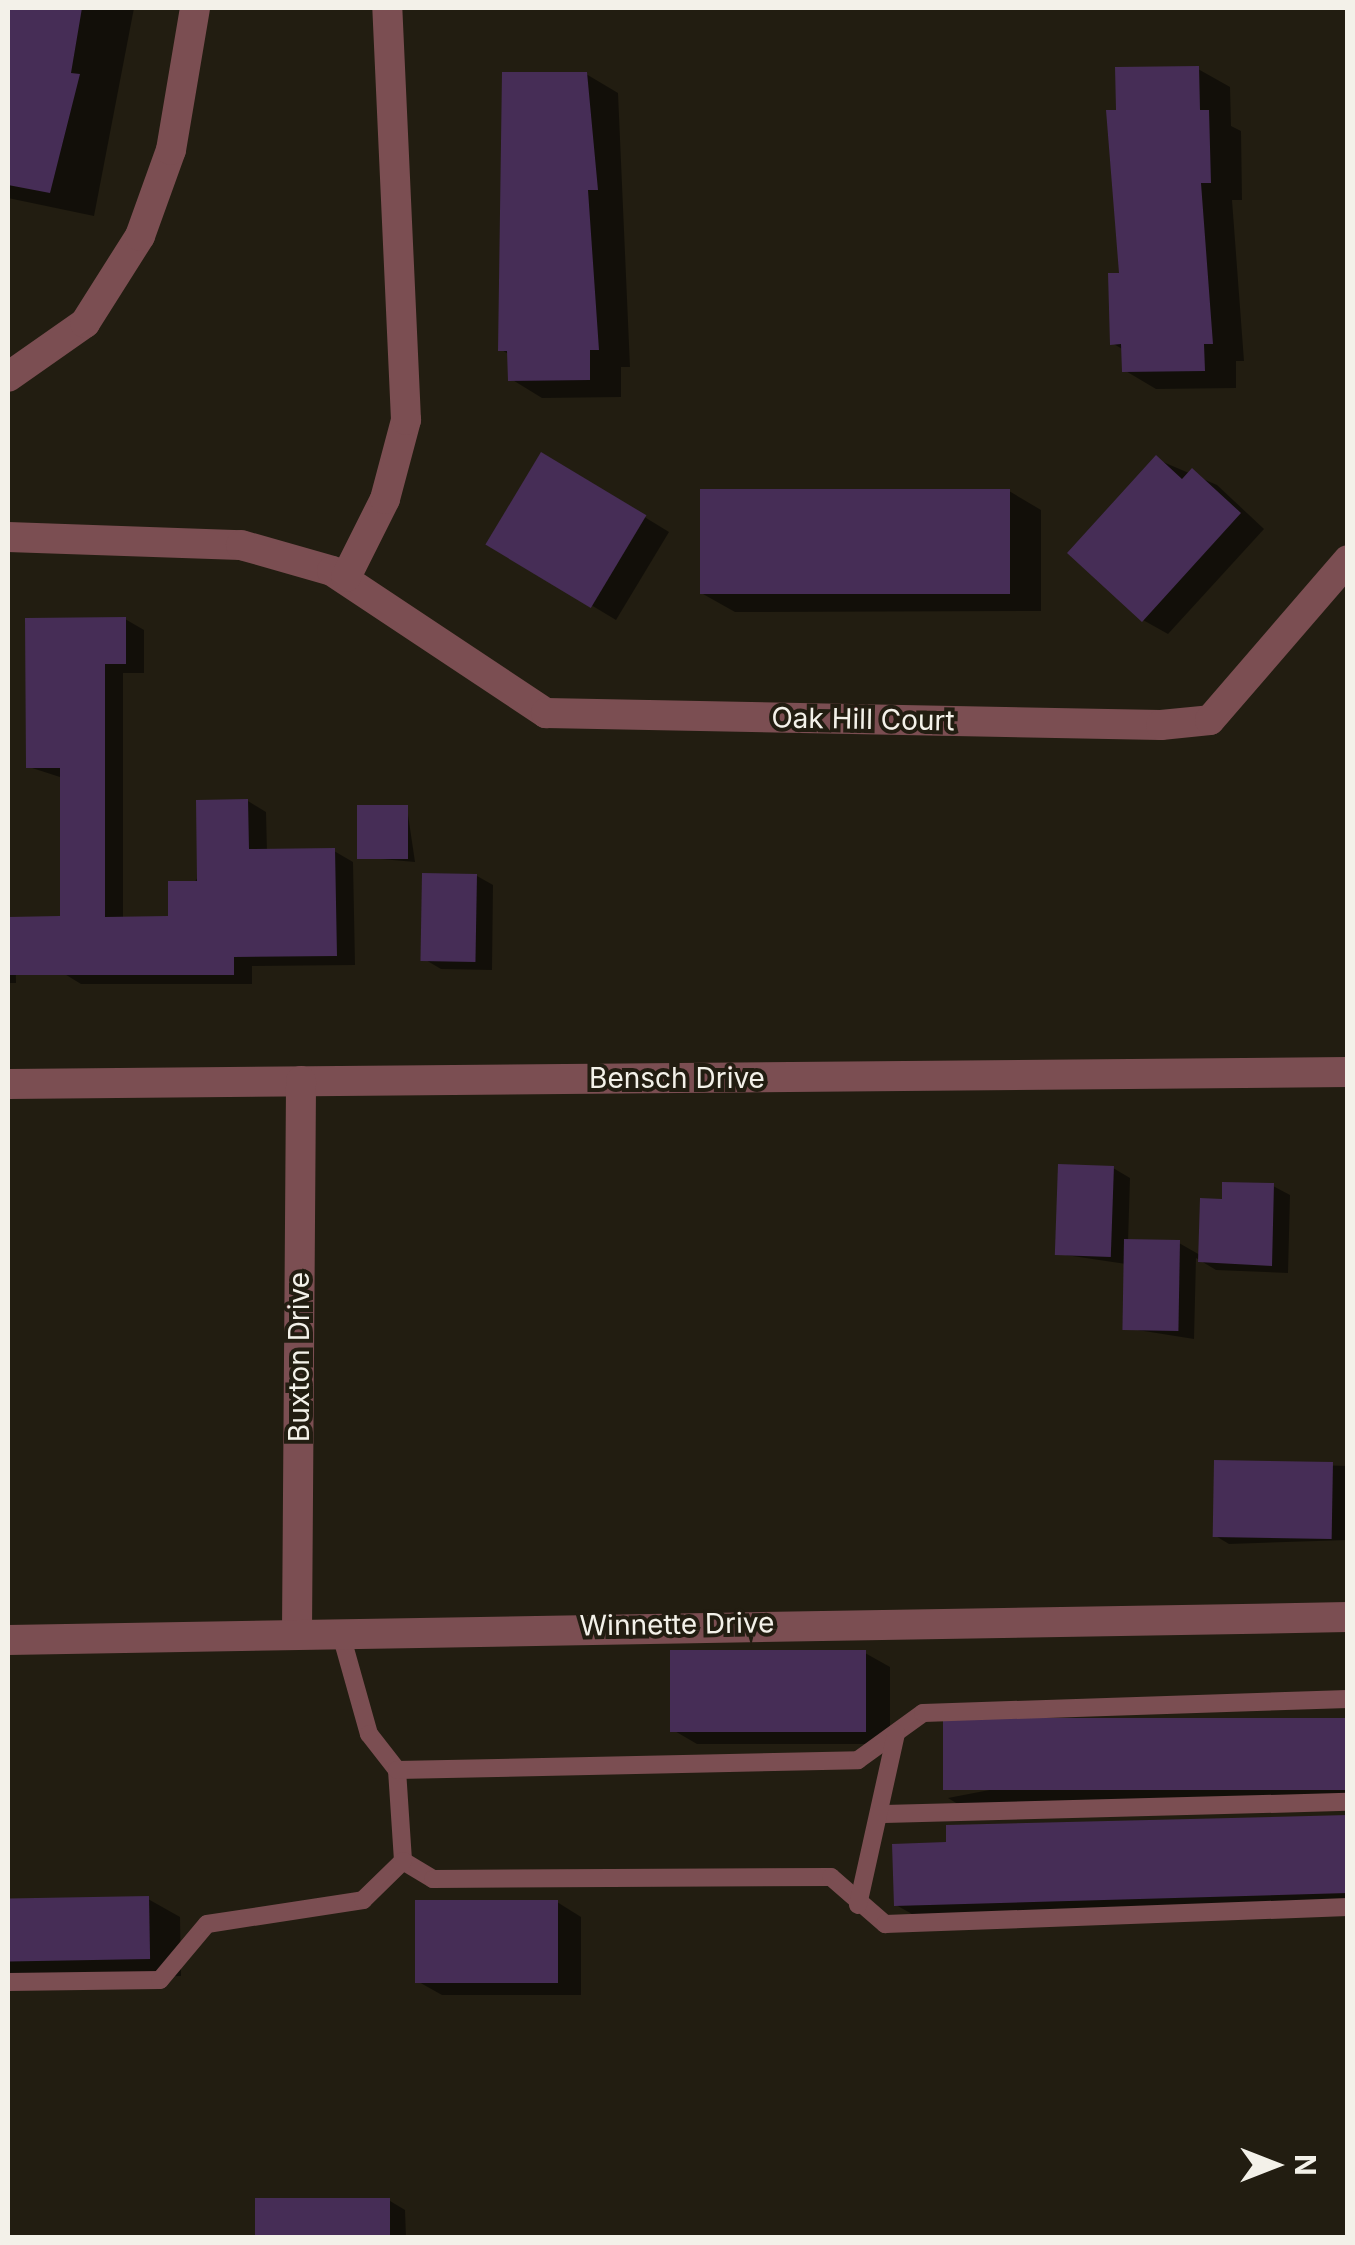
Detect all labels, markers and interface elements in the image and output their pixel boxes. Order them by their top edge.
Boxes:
street label: Oak Hill Court [771,701,955,737]
street label: Bensch Drive [589,1061,765,1095]
street label: Buxton Drive [282,1272,316,1442]
street label: Winnette Drive [579,1606,775,1642]
north arrow [1225,2115,1325,2215]
text: N [1288,2154,1322,2176]

